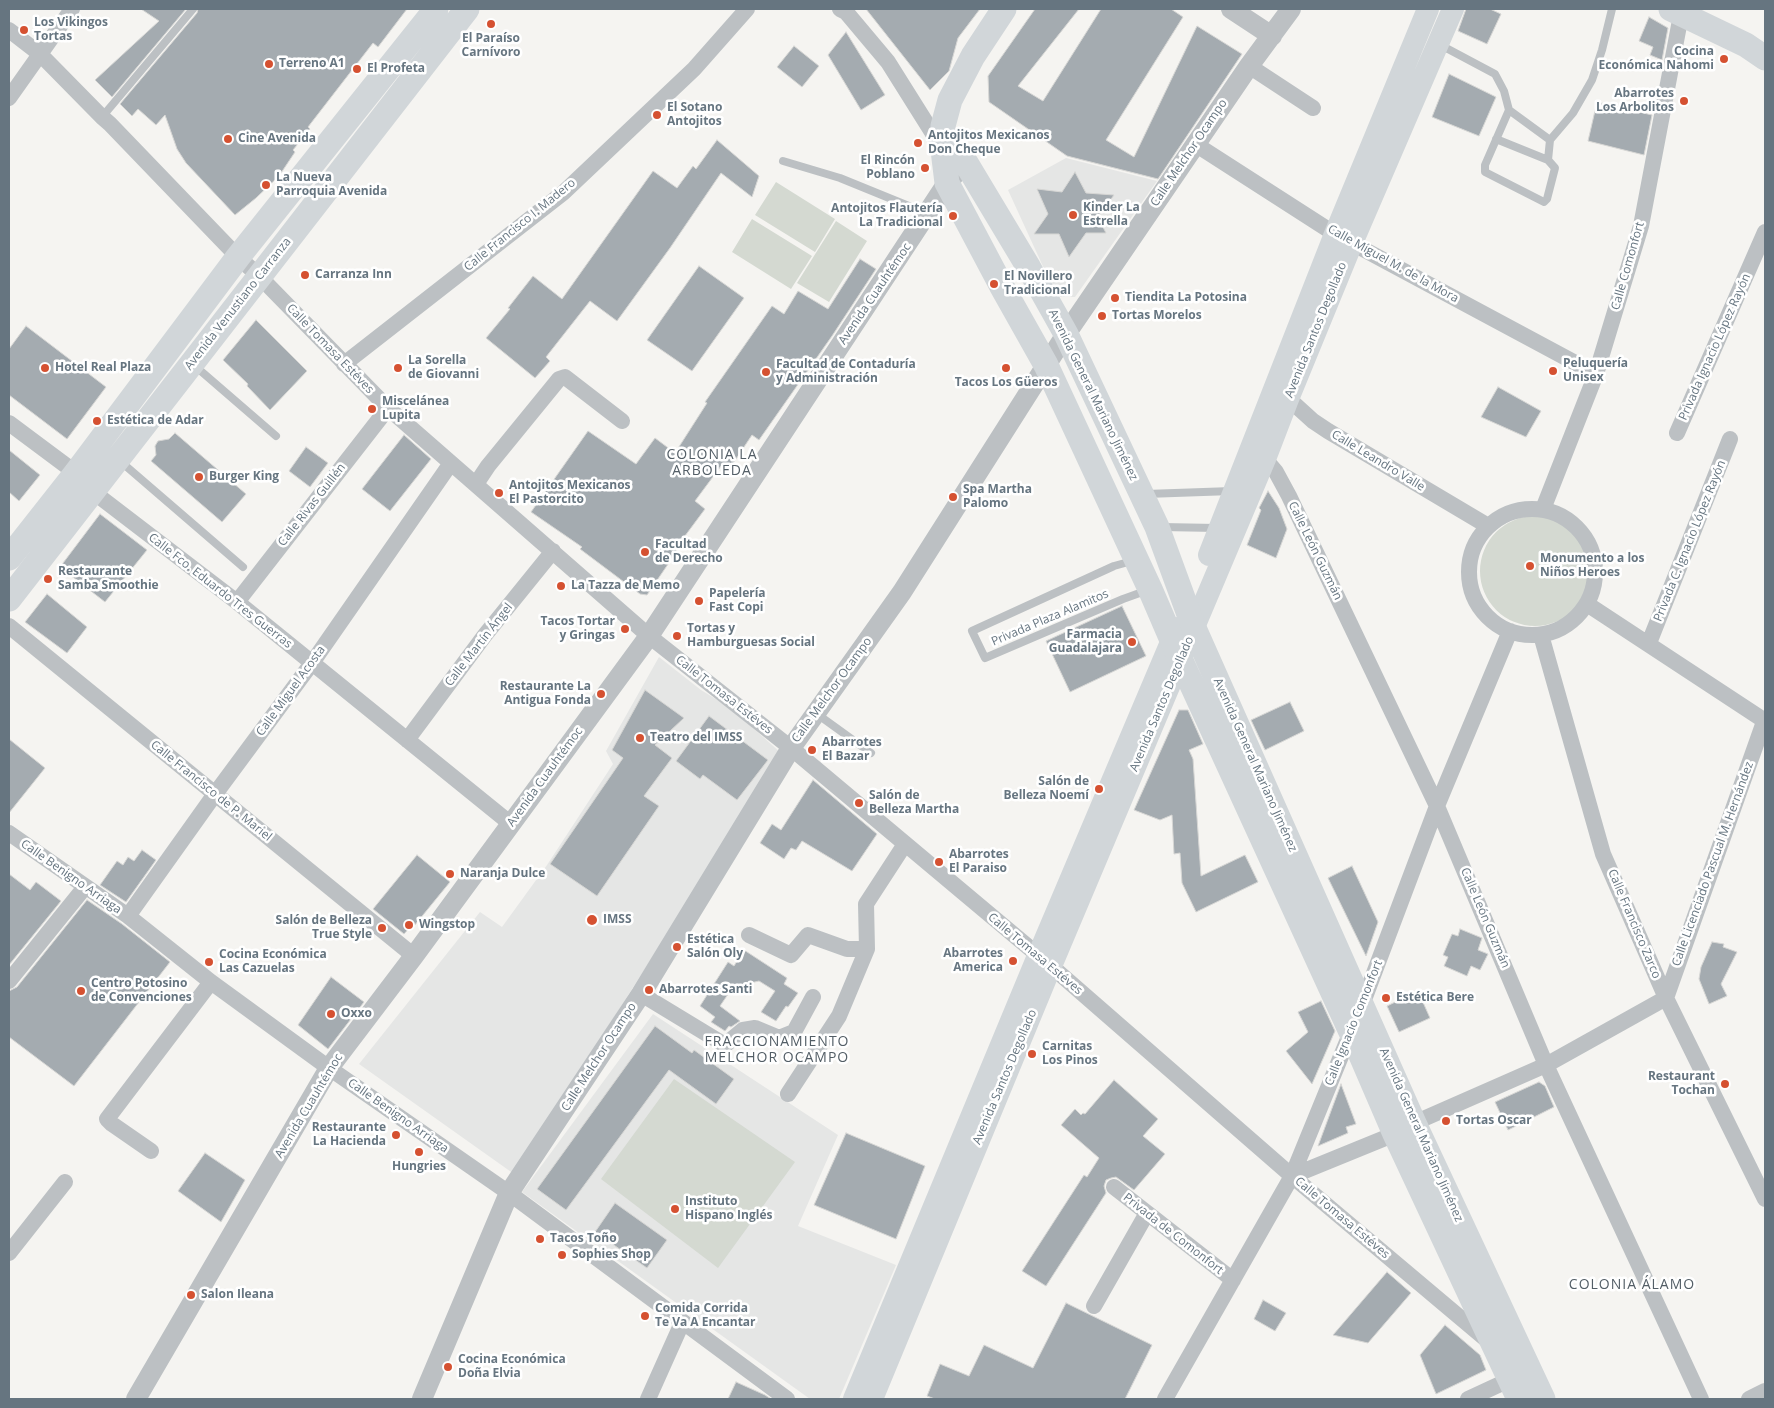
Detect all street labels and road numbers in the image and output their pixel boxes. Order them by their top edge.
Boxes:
street label: Calle Melchor Ocampo [1148,97,1230,209]
street label: Calle Francisco I. Madero [461,176,579,274]
street label: Calle Comonfort [1609,220,1647,312]
street label: Calle Miguel M. de la Mora [1325,222,1461,306]
street label: Avenida Venustiano Carranza [182,235,294,373]
street label: Avenida Cuauhtémoc [836,241,914,347]
street label: Avenida Santos Degollado [1282,260,1350,400]
street label: Privada Ignacio López Rayón [1676,271,1754,423]
street label: Calle Tomasa Estéves [283,301,377,397]
street label: Avenida General Mariano Jiménez [1045,307,1141,483]
street label: Calle Leandro Valle [1329,427,1427,495]
street label: Privada C. Ignacio López Rayón [1651,458,1729,624]
street label: Calle Rivas Guillén [275,461,349,549]
street label: Calle León Guzmán [1285,499,1345,603]
street label: Calle Fco. Eduardo Tres Guerras [145,530,295,652]
street label: Privada Plaza Alamitos [989,587,1111,649]
street label: Calle Martín Ángel [442,601,516,689]
street label: Avenida Santos Degollado [1127,634,1197,774]
street label: Calle Melchor Ocampo [789,635,875,745]
street label: Calle Miguel Acosta [253,643,329,739]
street label: Calle Tomasa Estéves [673,653,775,737]
street label: Avenida General Mariano Jiménez [1210,676,1300,854]
street label: Avenida Cuauhtémoc [504,725,586,829]
street label: Calle Francisco de P. Mariel [148,738,274,844]
street label: Calle Licenciado Pascual M. Hernández [1669,760,1757,968]
street label: Calle Benigno Arriaga [18,837,124,917]
street label: Calle León Guzmán [1457,866,1513,970]
street label: Calle Francisco Zarco [1604,867,1664,981]
street label: Calle Tomasa Estéves [985,910,1085,998]
street label: Calle Ignacio Comonfort [1322,958,1386,1088]
street label: Calle Melchor Ocampo [559,1000,639,1114]
street label: Avenida Santos Degollado [970,1007,1040,1147]
street label: Avenida General Mariano Jiménez [1376,1046,1466,1224]
street label: Avenida Cuauhtémoc [272,1051,346,1161]
street label: Calle Benigno Arriaga [345,1076,451,1156]
street label: Calle Tomasa Estéves [1292,1174,1392,1262]
street label: Privada de Comonfort [1120,1190,1226,1278]

